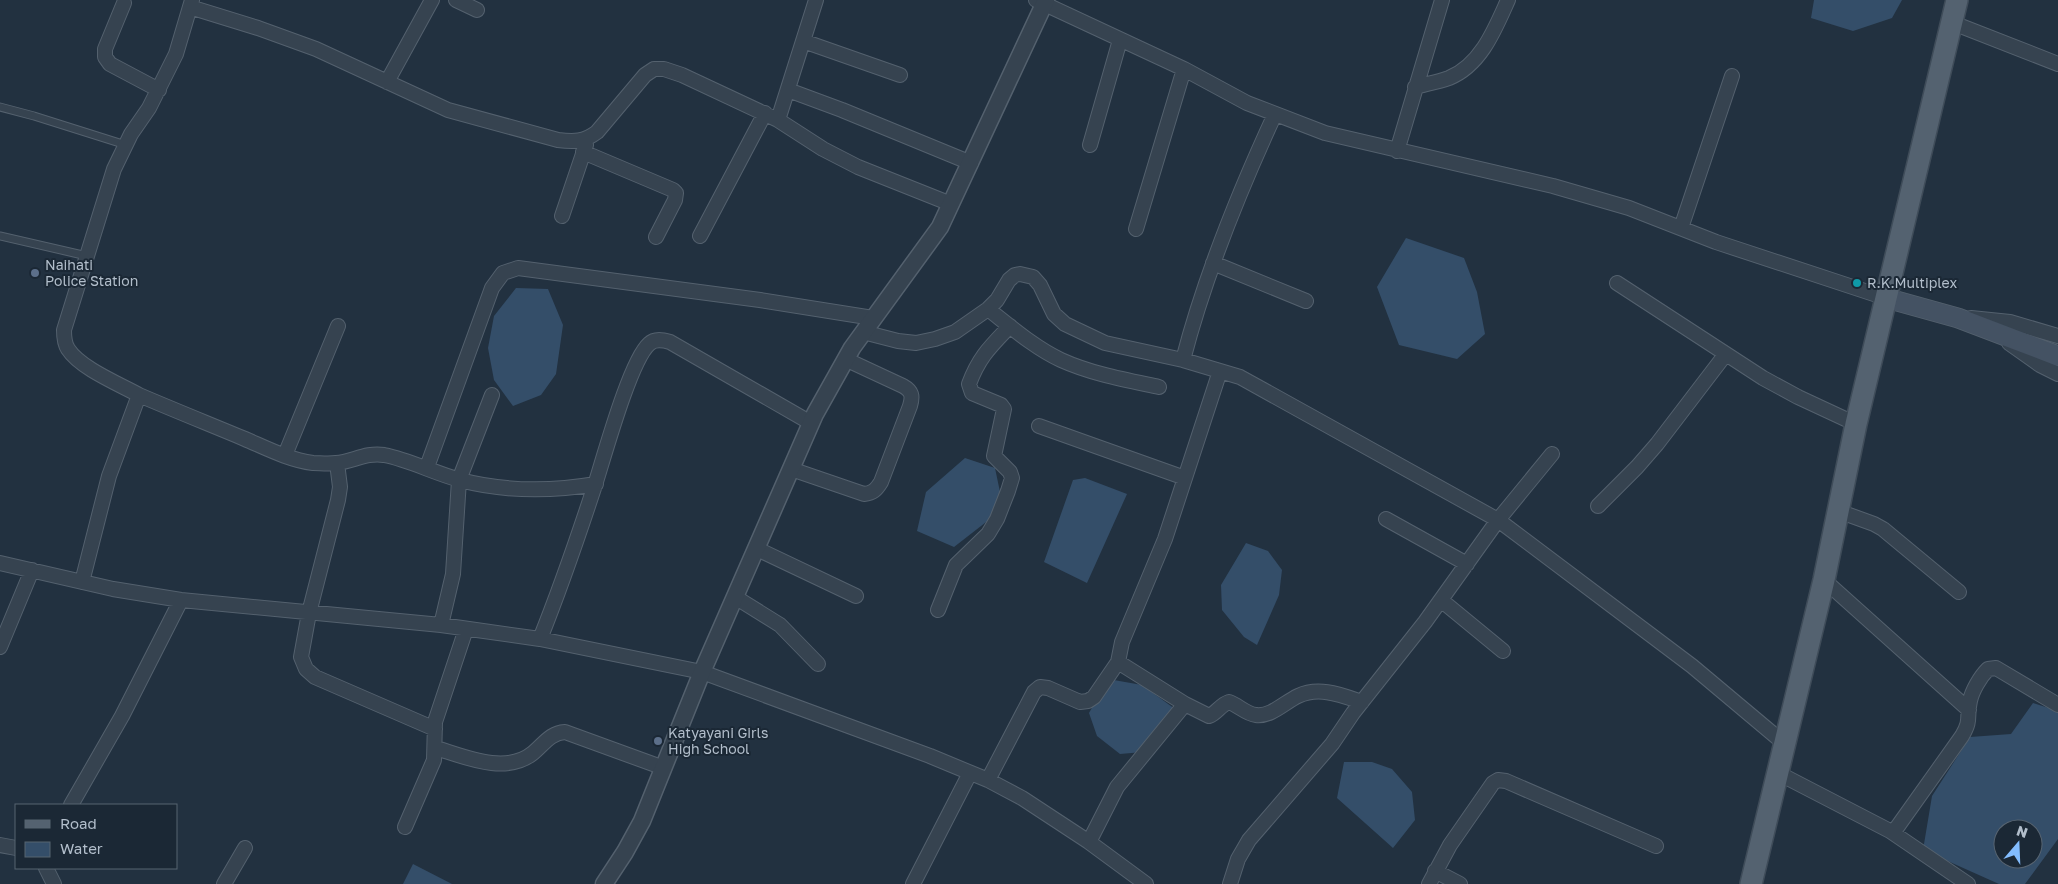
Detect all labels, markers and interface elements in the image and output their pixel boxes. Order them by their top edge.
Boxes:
place label: Naihati Police Station [45,256,138,289]
marker: Naihati Police Station [29,267,41,279]
place label: R.K.Multiplex [1867,274,1957,291]
marker: R.K.Multiplex [1851,277,1863,289]
place label: Katyayani Girls High School [668,724,768,757]
marker: Katyayani Girls High School [652,735,664,747]
legend [15,804,178,869]
text: Road [60,814,97,832]
north arrow [1993,819,2043,869]
text: N [2015,821,2030,841]
text: Water [60,839,103,857]

